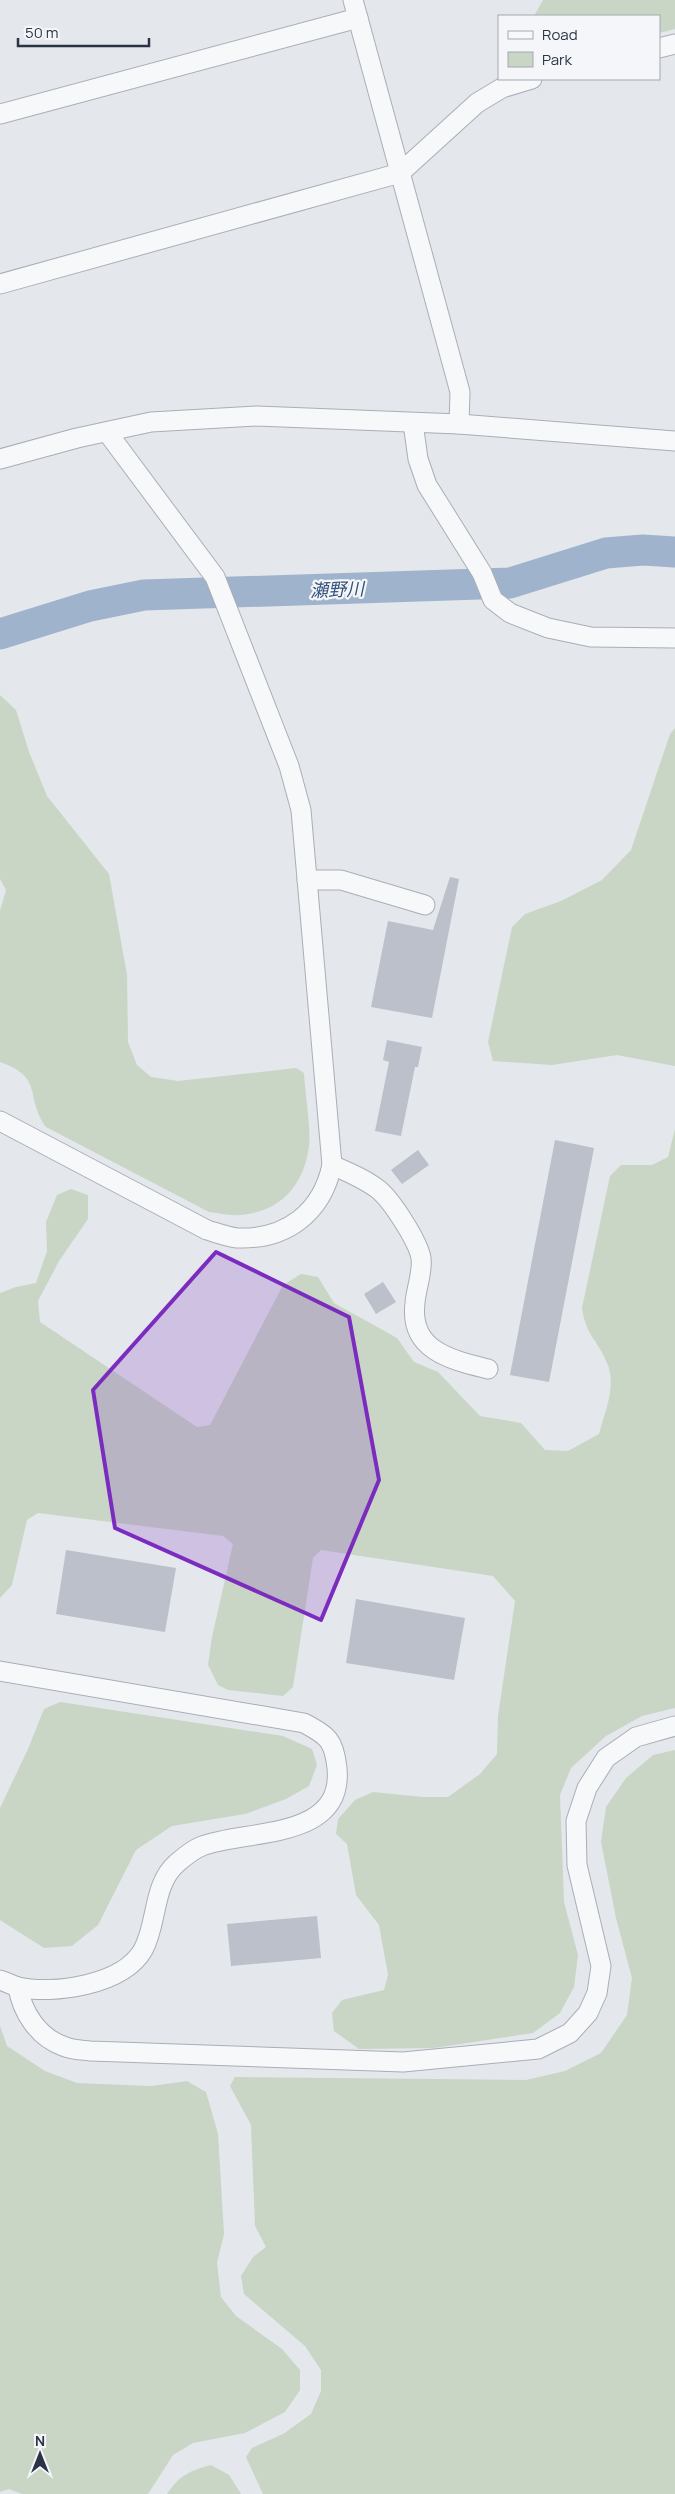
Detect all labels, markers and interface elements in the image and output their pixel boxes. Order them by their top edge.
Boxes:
scale bar [18,15,149,47]
legend [498,15,660,80]
text: 50 m [25,22,59,43]
text: Road [542,24,578,45]
text: Park [542,49,572,70]
water label: 瀬野川 [310,576,366,602]
north arrow [15,2429,65,2479]
text: N [35,2431,45,2450]

